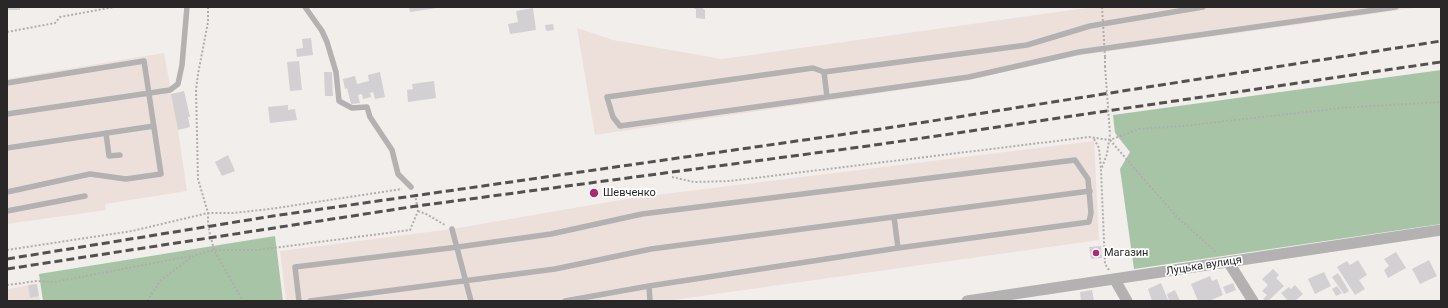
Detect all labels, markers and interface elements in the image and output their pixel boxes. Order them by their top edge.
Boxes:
place label: Шевченко [603,186,656,200]
marker: Шевченко [588,187,600,199]
place label: Магазин [1104,246,1148,260]
marker: Магазин [1091,248,1101,258]
street label: Луцька вулиця [1165,253,1243,279]

